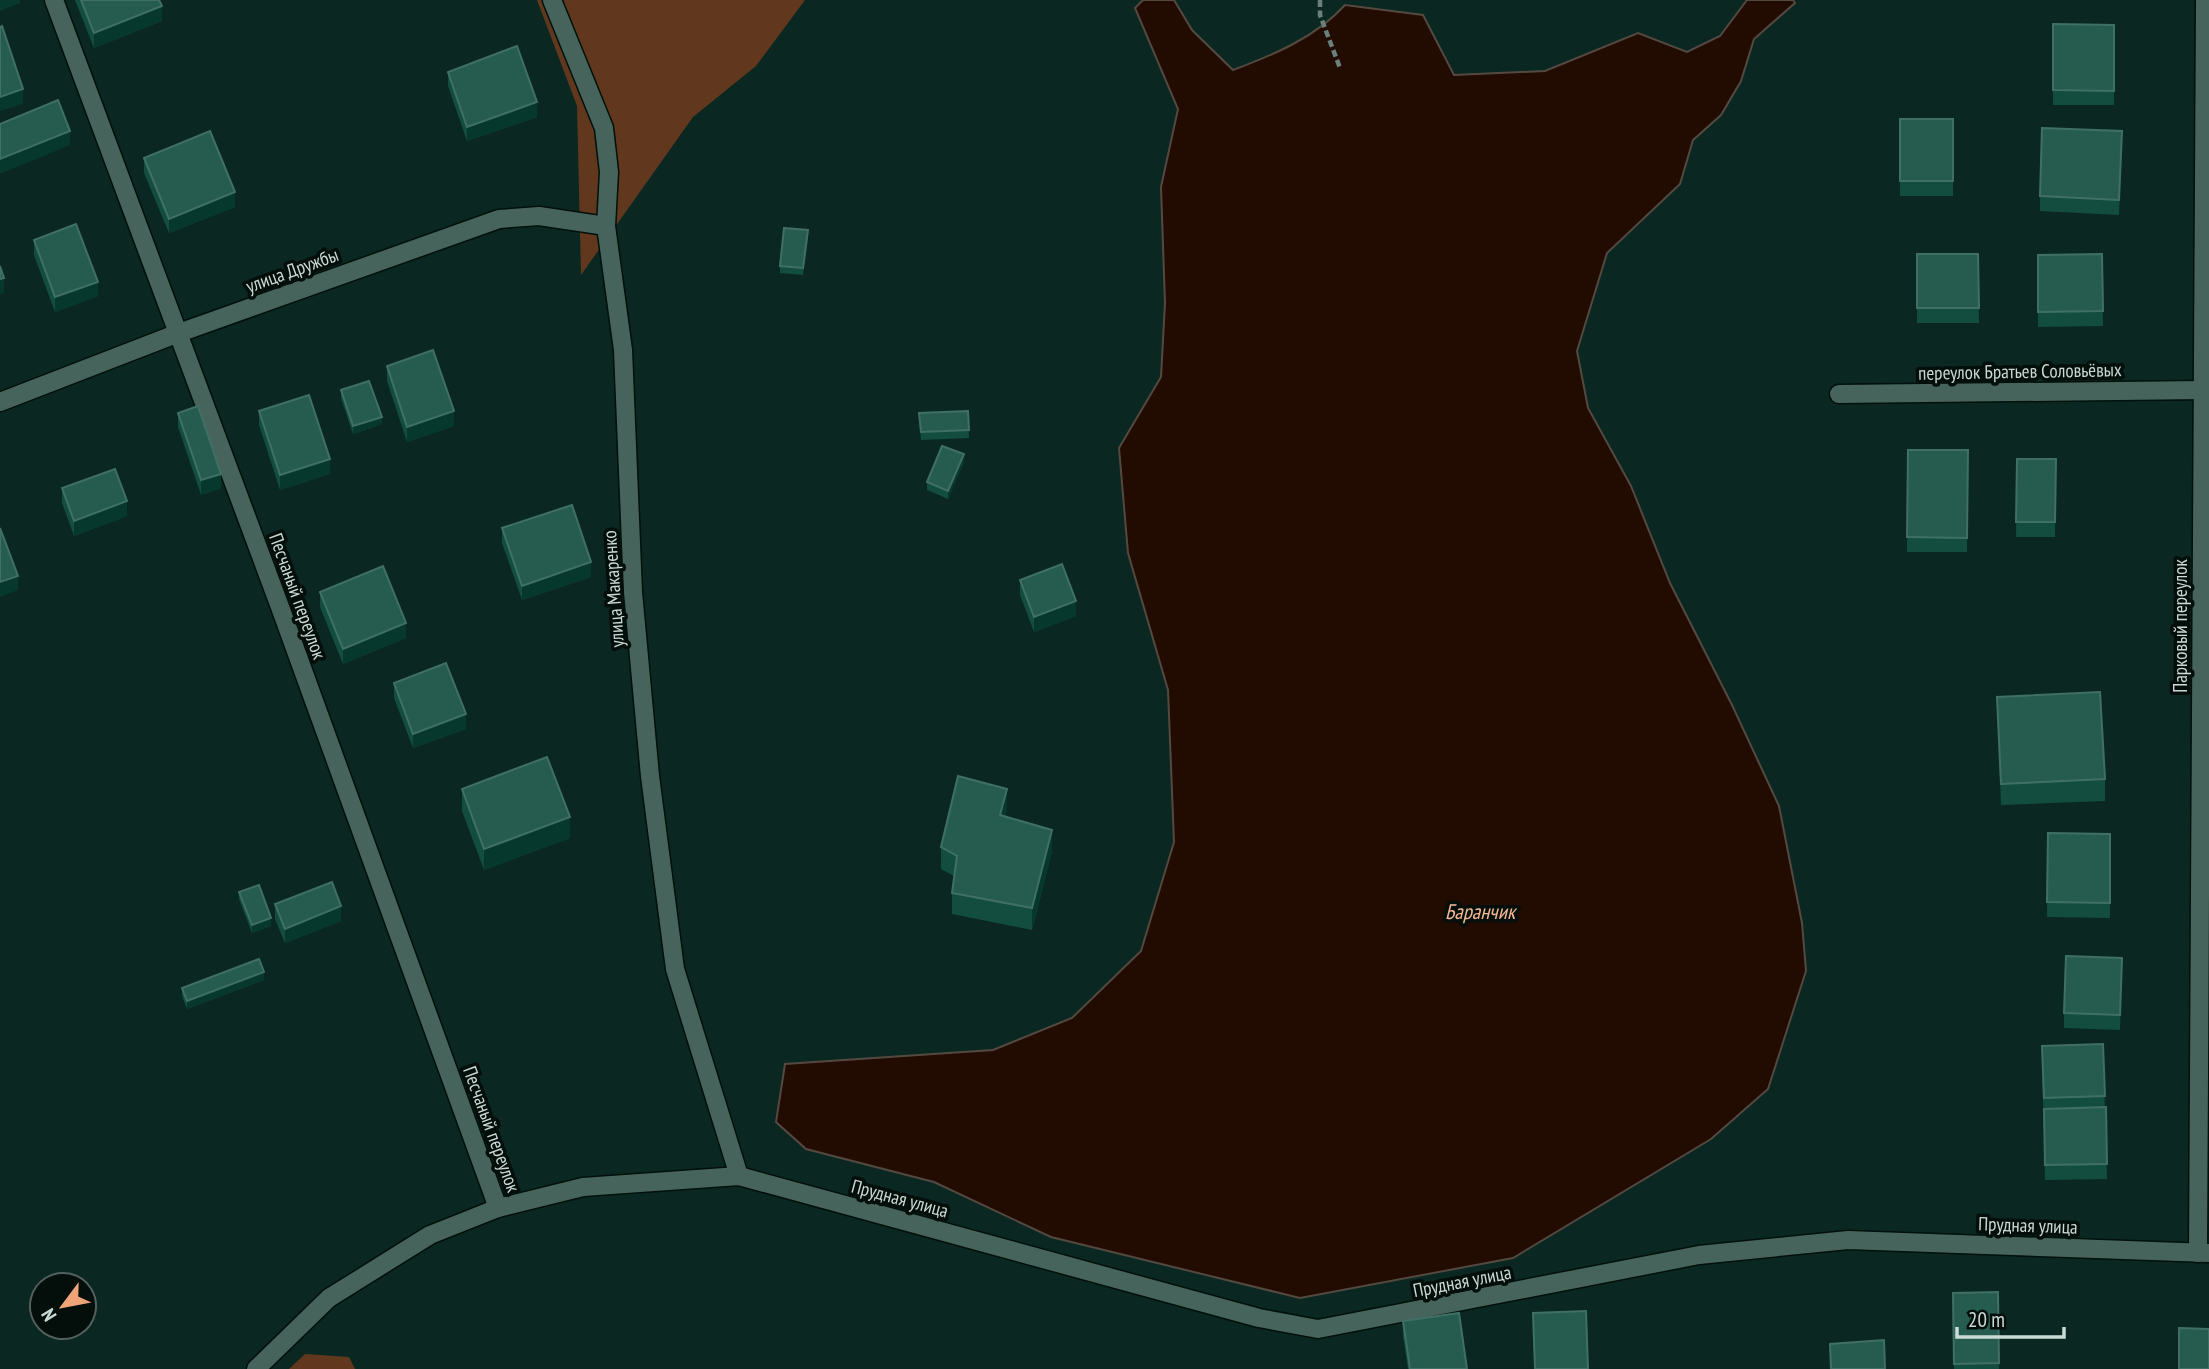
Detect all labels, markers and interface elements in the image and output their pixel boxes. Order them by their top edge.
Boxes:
street label: улица Дружбы [242,242,342,298]
street label: переулок Братьев Соловьёвых [1918,357,2122,385]
street label: Песчаный переулок [264,530,332,663]
street label: улица Макаренко [597,530,629,648]
street label: Парковый переулок [2168,559,2192,693]
water label: Баранчик [1445,898,1518,925]
street label: Песчаный переулок [458,1063,526,1196]
street label: Прудная улица [849,1174,951,1222]
street label: Прудная улица [1978,1211,2078,1239]
street label: Прудная улица [1411,1260,1513,1302]
north arrow [28,1271,98,1341]
scale bar [1957,1296,2064,1340]
text: N [36,1304,61,1326]
text: 20 m [1968,1306,2005,1333]

